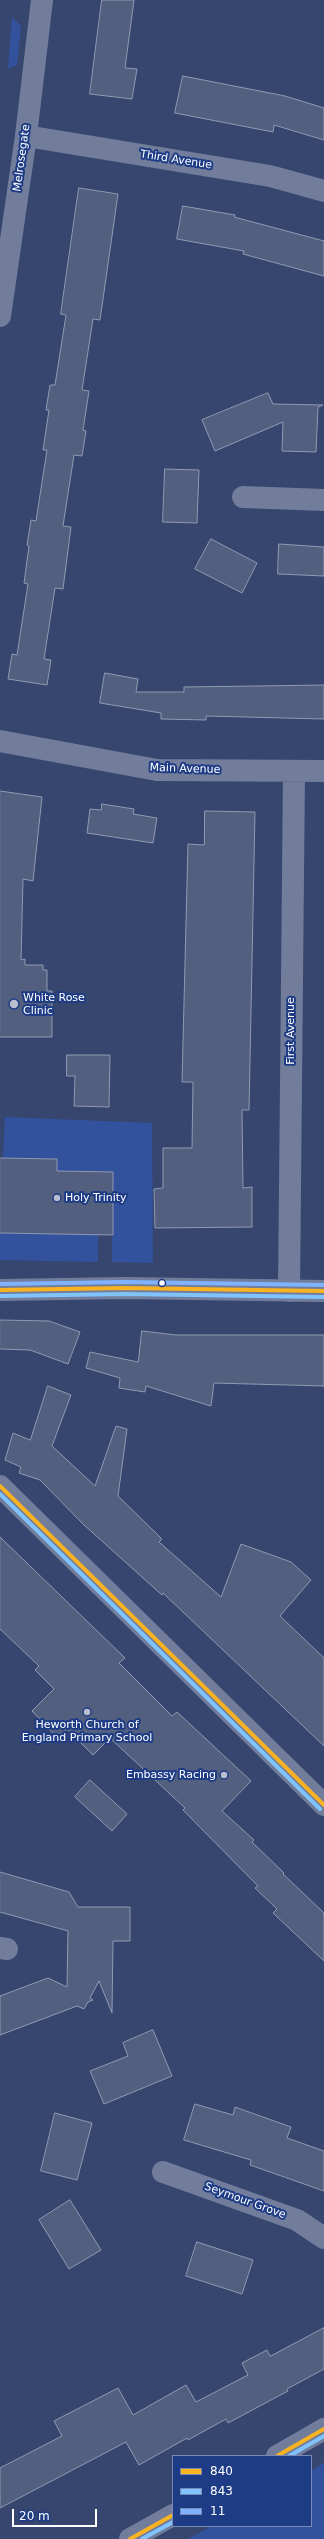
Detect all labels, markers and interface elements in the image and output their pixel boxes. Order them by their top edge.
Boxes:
street label: Melrosegate [11,124,33,192]
street label: Third Avenue [139,148,213,172]
street label: Main Avenue [149,761,221,777]
place label: White Rose Clinic [23,991,85,1017]
street label: First Avenue [284,997,298,1065]
marker: White Rose Clinic [8,998,20,1010]
place label: Holy Trinity [65,1191,127,1205]
marker: Holy Trinity [52,1193,62,1203]
unlabelled marker [157,1278,167,1288]
marker: Heworth Church of England Primary School [82,1707,92,1717]
place label: Heworth Church of England Primary School [22,1718,152,1744]
place label: Embassy Racing [126,1768,216,1782]
marker: Embassy Racing [219,1770,229,1780]
street label: Seymour Grove [203,2180,287,2222]
legend [172,2455,312,2527]
text: 840 [210,2464,233,2478]
text: 843 [210,2484,233,2498]
scale bar [14,2501,99,2527]
text: 11 [210,2504,225,2518]
text: 20 m [19,2509,50,2523]

